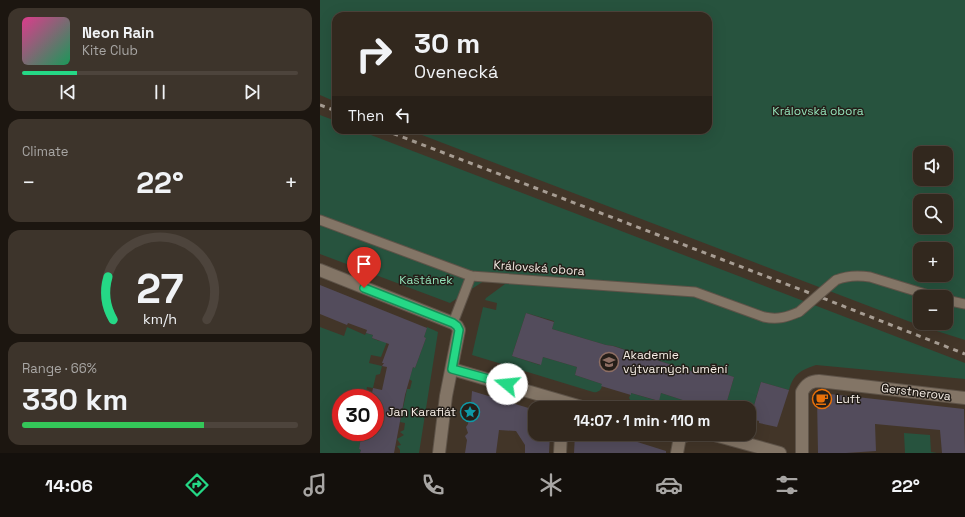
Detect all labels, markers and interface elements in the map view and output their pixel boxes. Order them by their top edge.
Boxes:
text: Neon Rain [82,23,154,42]
text: 30 m [414,25,480,61]
icon: right [348,28,400,80]
text: Kite Club [82,42,138,59]
text: Ovenecká [414,60,498,83]
icon: previous [57,81,79,103]
icon: pause [149,81,171,103]
icon: next [241,81,263,103]
park label: Královská obora [772,103,864,119]
icon: left [392,104,414,126]
text: Then [348,106,384,125]
text: Climate [22,143,68,160]
map controls [913,146,953,330]
button: sound [913,146,953,186]
text: 22° [136,163,184,202]
text: − [22,168,36,196]
text: + [284,168,298,196]
button: search [913,194,953,234]
button: + [913,242,953,282]
pin [347,247,381,288]
icon: arrive [353,253,375,275]
street label: Královská obora [493,257,585,279]
text: 27 [136,262,184,315]
park label: Kaštánek [399,272,453,288]
button: − [913,290,953,330]
text: km/h [143,310,177,328]
place label: Akademie výtvarných umění [623,347,727,377]
school or university icon: Akademie výtvarných umění [598,351,620,373]
text: Range · 66% [22,360,97,377]
position arrow [486,363,528,405]
text: 330 km [22,380,128,419]
street label: Gerstnerova [880,380,952,404]
cafe icon: Luft [811,388,833,410]
speed limit sign: 30 [332,389,384,441]
place label: Luft [836,391,860,407]
place icon: Jan Karafiát [459,401,481,423]
place label: Jan Karafiát [387,404,456,420]
text: 14:07 · 1 min · 110 m [574,411,710,430]
icon: directions [183,471,211,499]
icon: music [301,471,329,499]
icon: phone [419,471,447,499]
icon: climate [537,471,565,499]
icon: car [655,471,683,499]
icon: filters [773,471,801,499]
text: 14:06 [45,474,93,497]
text: 22° [891,474,920,497]

